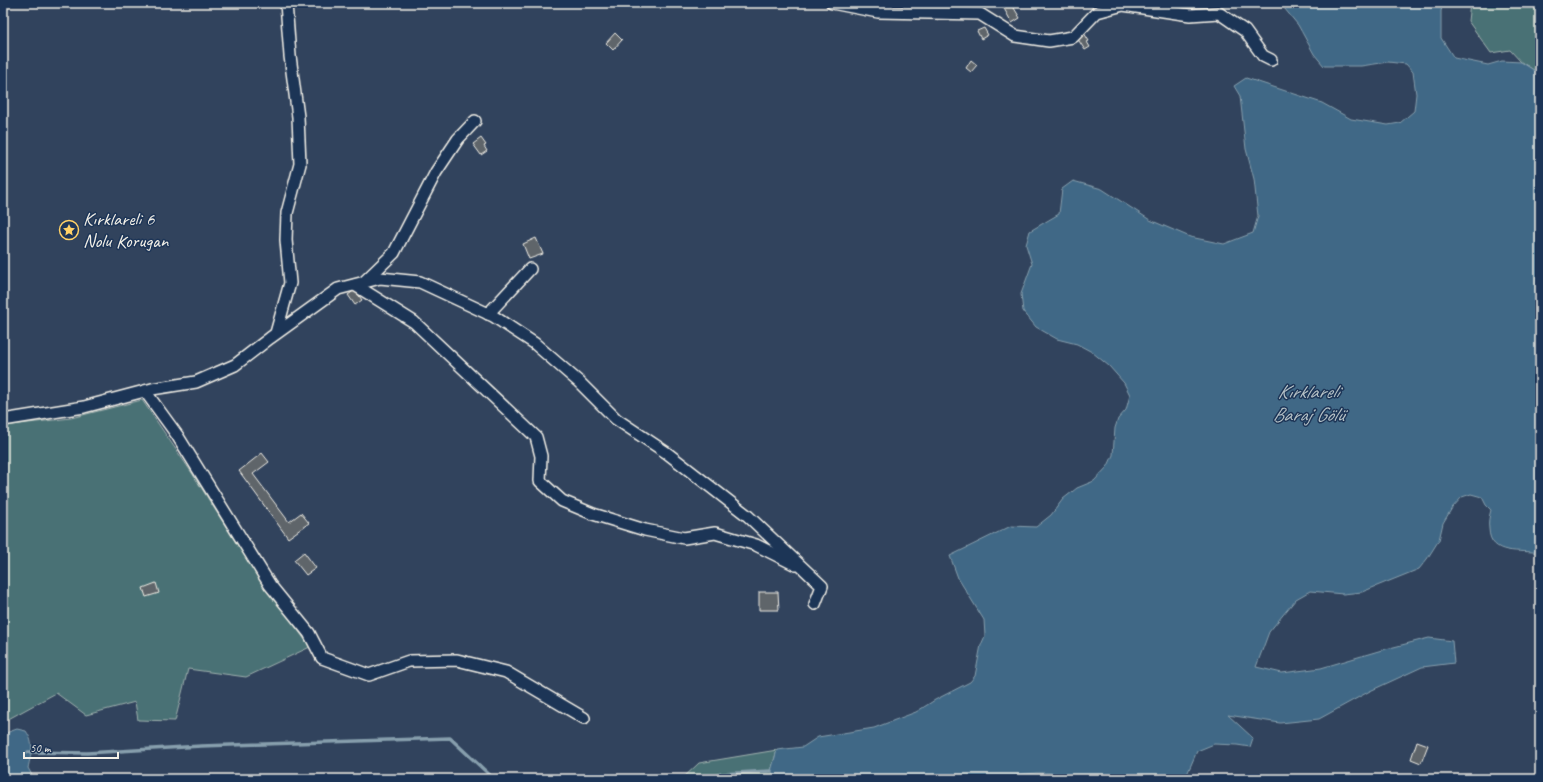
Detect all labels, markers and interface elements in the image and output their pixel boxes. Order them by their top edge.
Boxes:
place label: Kırklareli 6 Nolu Korugan [83,207,169,253]
place icon: Kırklareli 6 Nolu Korugan [58,219,80,241]
water label: Kırklareli Baraj Gölü [1272,379,1348,427]
scale bar [24,734,118,760]
text: 50 m [30,740,52,756]

